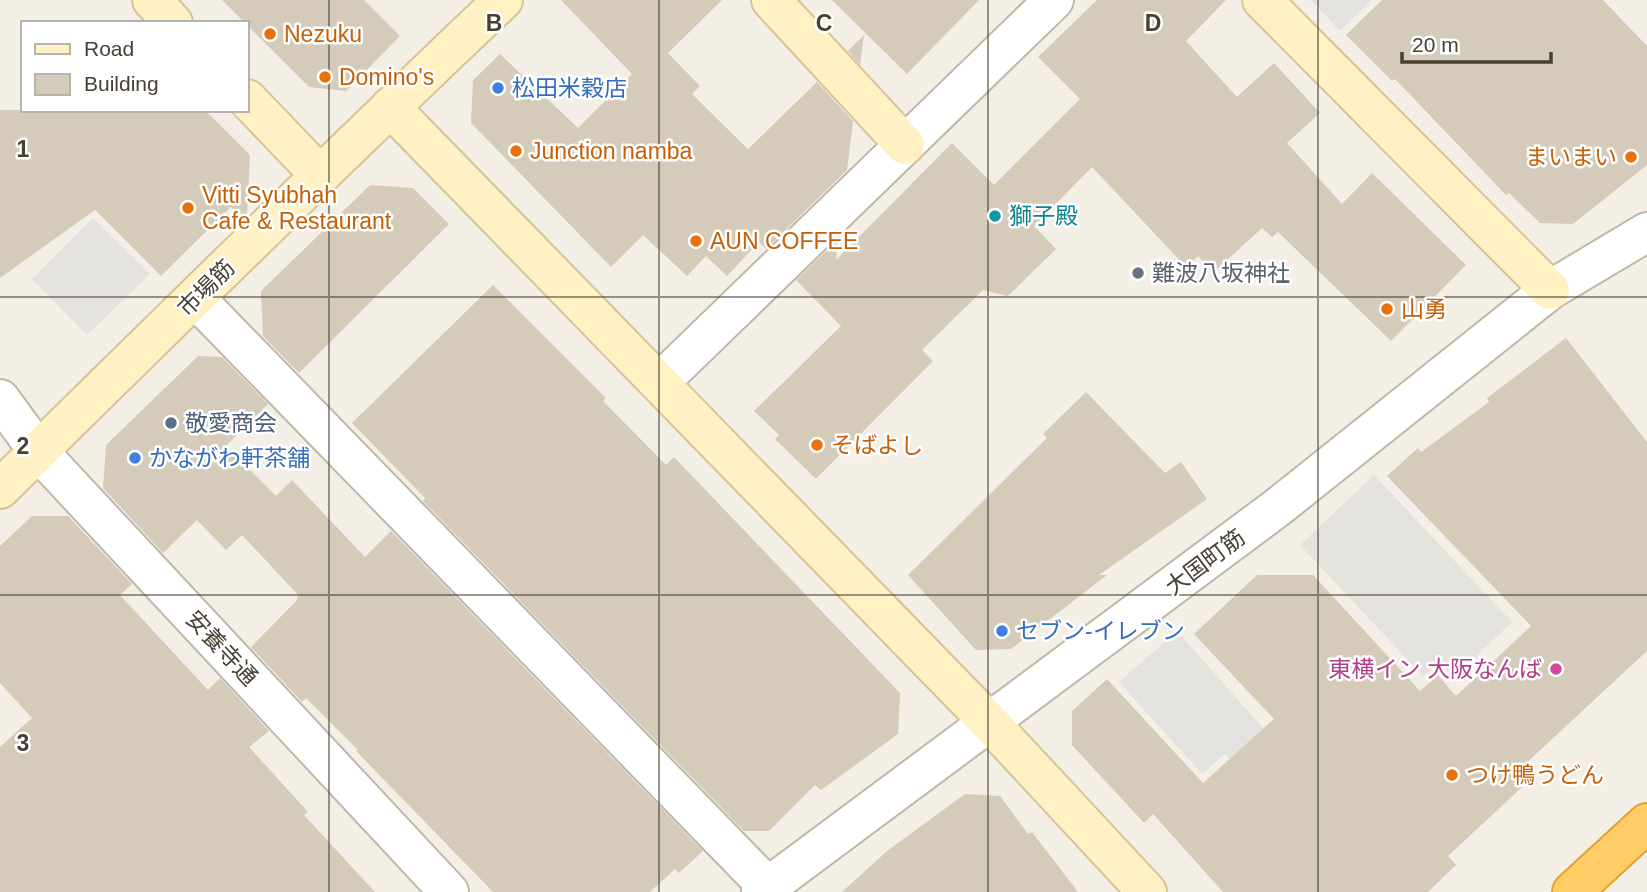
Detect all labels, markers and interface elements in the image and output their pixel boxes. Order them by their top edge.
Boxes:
text: B [486,10,502,36]
text: C [816,10,832,36]
text: D [1145,10,1161,36]
legend [21,21,248,112]
place label: Nezuku [284,21,362,47]
scale bar [1402,21,1551,65]
marker: Nezuku [262,26,278,42]
text: 20 m [1412,33,1459,56]
text: Road [84,37,134,60]
place label: Domino's [339,64,434,90]
marker: Domino's [317,69,333,85]
text: Building [84,72,159,95]
place label: 松田米穀店 [512,75,627,101]
marker: 松田米穀店 [490,80,506,96]
text: 1 [17,136,30,162]
place label: Junction namba [530,138,693,164]
marker: Junction namba [508,143,524,159]
place label: まいまい [1525,144,1617,170]
marker: まいまい [1623,149,1639,165]
place label: Vitti Syubhah Cafe & Restaurant [202,182,392,234]
marker: Vitti Syubhah Cafe & Restaurant [180,200,196,216]
place label: 獅子殿 [1009,203,1078,229]
marker: 獅子殿 [987,208,1003,224]
place label: AUN COFFEE [710,228,858,254]
marker: AUN COFFEE [688,233,704,249]
street label: 市場筋 [172,254,240,322]
place label: 難波八坂神社 [1152,260,1290,286]
marker: 難波八坂神社 [1130,265,1146,281]
place label: 山勇 [1401,296,1447,322]
marker: 山勇 [1379,301,1395,317]
place label: 敬愛商会 [185,410,277,436]
marker: 敬愛商会 [163,415,179,431]
place label: そばよし [831,432,923,458]
text: 2 [17,433,29,459]
marker: そばよし [809,437,825,453]
place label: かながわ軒茶舗 [149,445,310,471]
marker: かながわ軒茶舗 [127,450,143,466]
street label: 大国町筋 [1160,524,1250,600]
street label: 安養寺通 [181,605,263,691]
place label: セブン-イレブン [1016,618,1185,644]
marker: セブン-イレブン [994,623,1010,639]
place label: 東横イン 大阪なんば [1329,656,1542,682]
marker: 東横イン 大阪なんば [1548,661,1564,677]
text: 3 [17,730,29,756]
place label: つけ鴨うどん [1466,762,1604,788]
marker: つけ鴨うどん [1444,767,1460,783]

